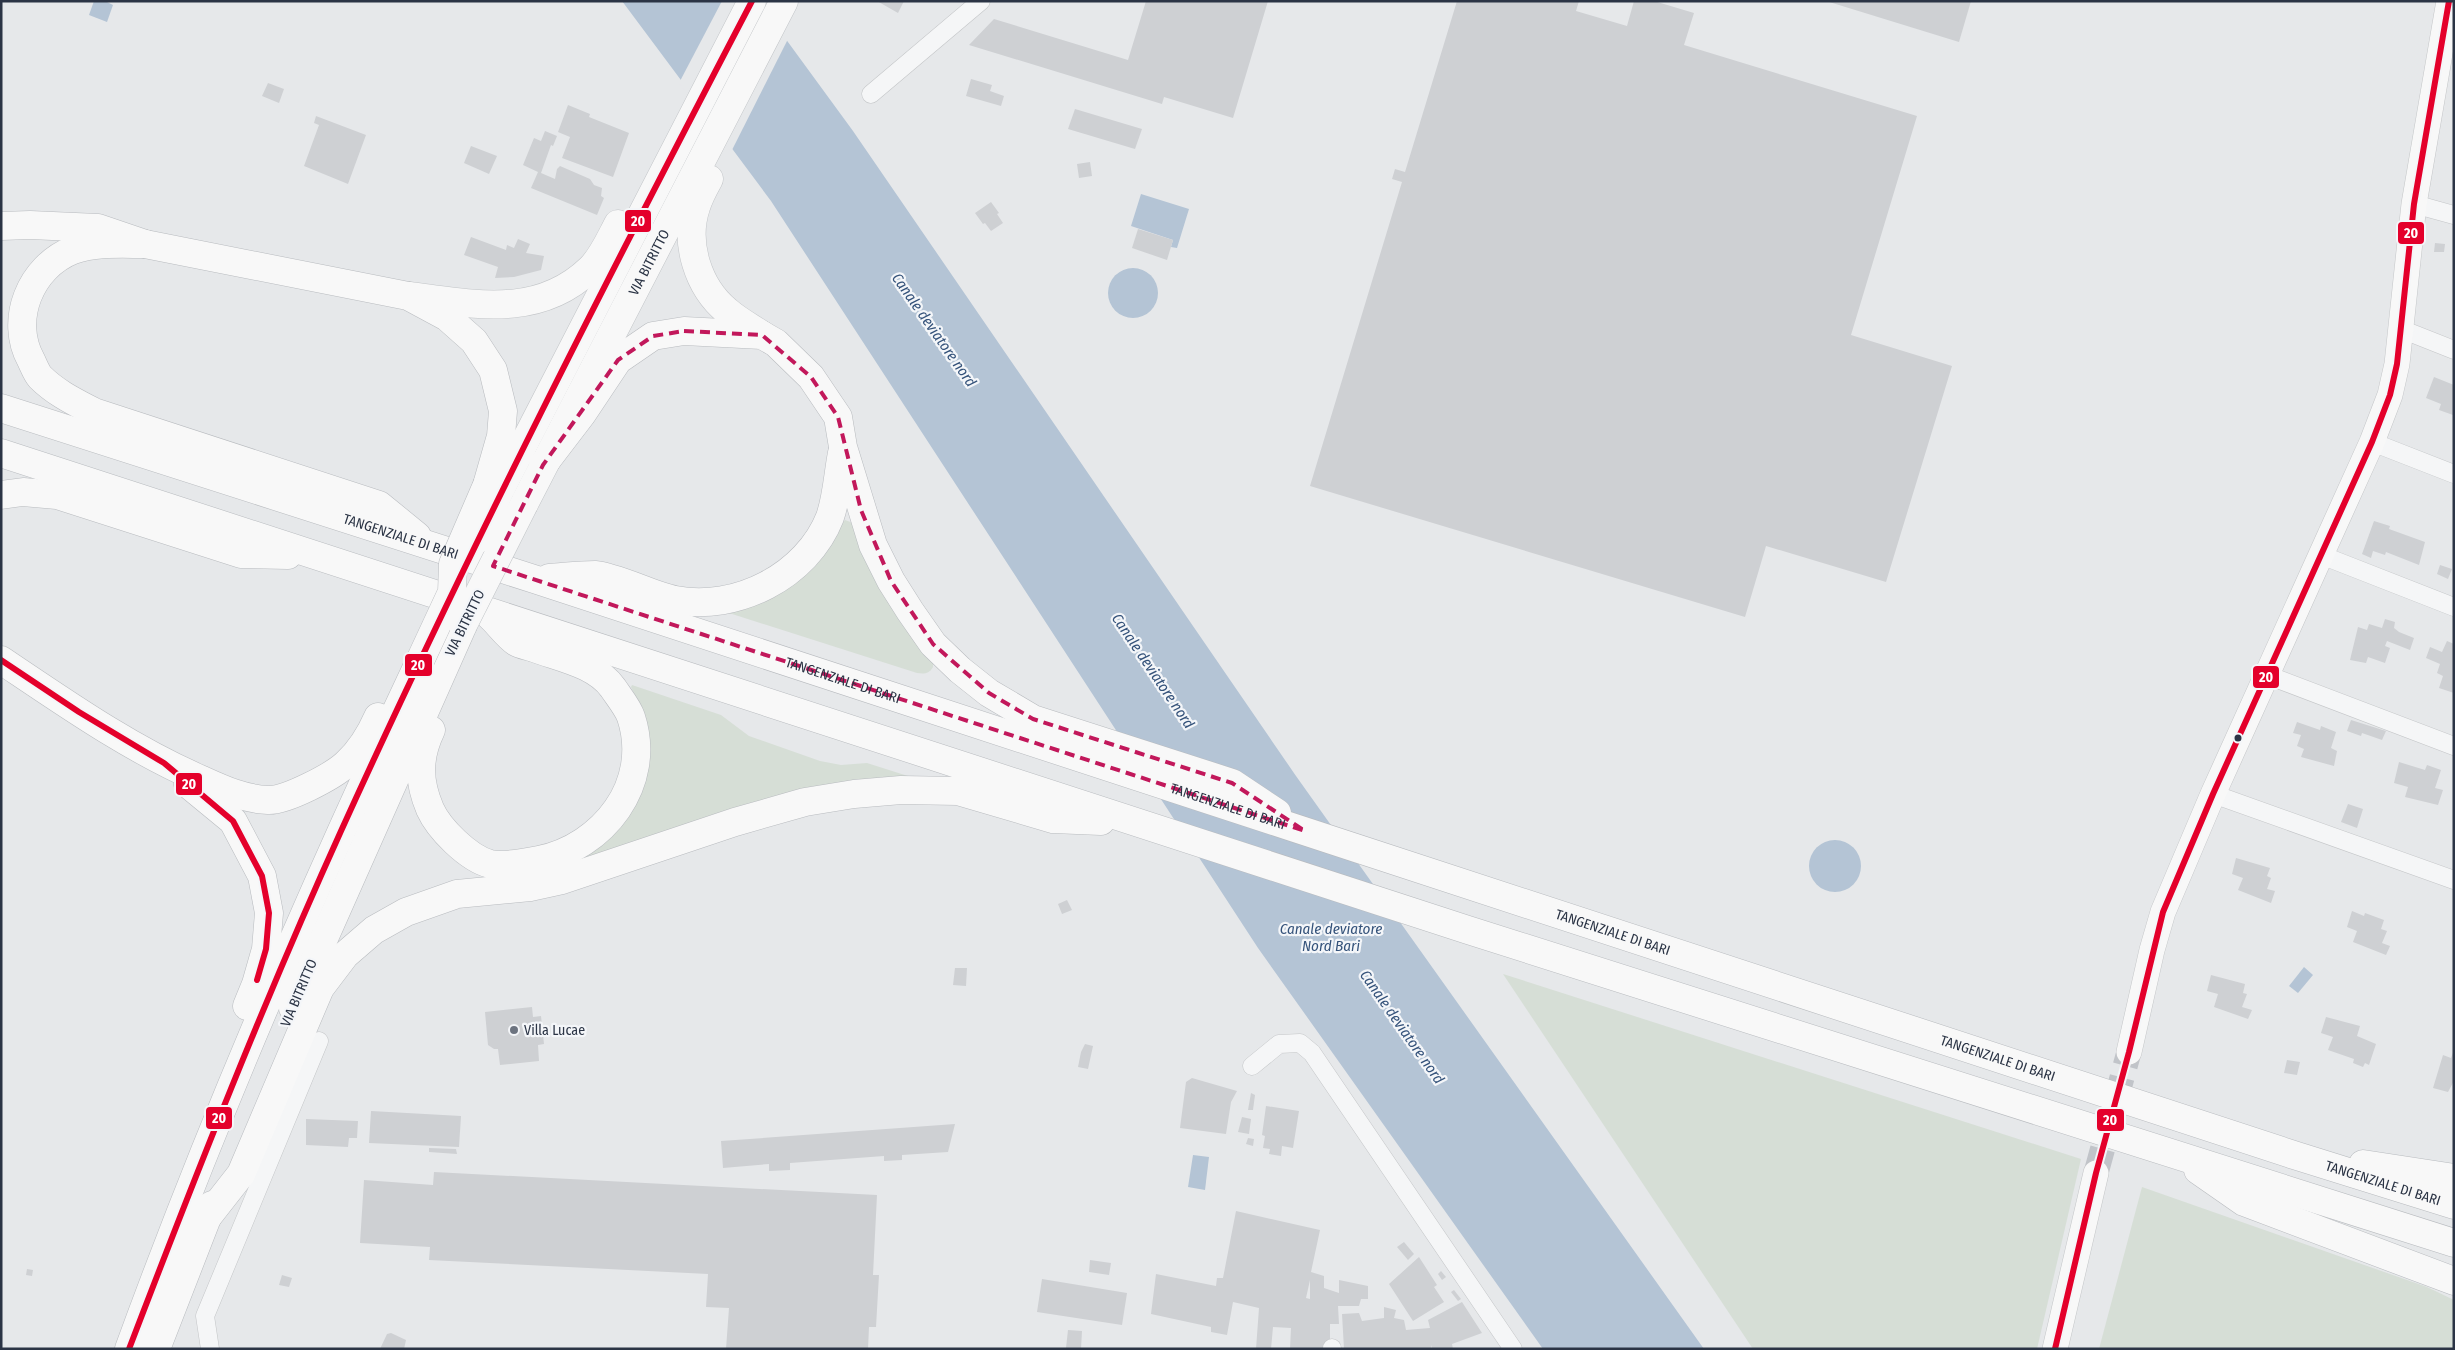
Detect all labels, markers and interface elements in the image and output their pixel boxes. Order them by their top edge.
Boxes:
line badge: 20 [624,209,652,233]
text: 20 [630,213,645,230]
line badge: 20 [2397,221,2425,245]
text: 20 [2403,225,2418,242]
street label: VIA BITRITTO [625,226,673,298]
water label: Canale deviatore nord [888,270,980,390]
street label: TANGENZIALE DI BARI [341,510,461,563]
street label: VIA BITRITTO [442,587,488,659]
water label: Canale deviatore nord [1108,610,1198,732]
line badge: 20 [404,653,433,677]
street label: TANGENZIALE DI BARI [783,653,903,707]
text: 20 [410,657,425,674]
line badge: 20 [2252,665,2280,689]
text: 20 [2258,669,2273,686]
unlabelled marker [2233,733,2243,743]
line badge: 20 [175,772,203,796]
text: 20 [181,776,196,793]
street label: TANGENZIALE DI BARI [1168,779,1288,833]
street label: TANGENZIALE DI BARI [1553,905,1673,959]
water label: Canale deviatore Nord Bari [1280,920,1382,955]
street label: VIA BITRITTO [277,956,321,1029]
water label: Canale deviatore nord [1356,967,1448,1087]
place label: Villa Lucae [524,1022,585,1039]
marker: Villa Lucae [508,1024,520,1036]
street label: TANGENZIALE DI BARI [1938,1031,2057,1085]
line badge: 20 [205,1106,233,1130]
line badge: 20 [2096,1108,2125,1132]
text: 20 [211,1110,226,1127]
text: 20 [2102,1112,2117,1129]
street label: TANGENZIALE DI BARI [2323,1157,2443,1209]

